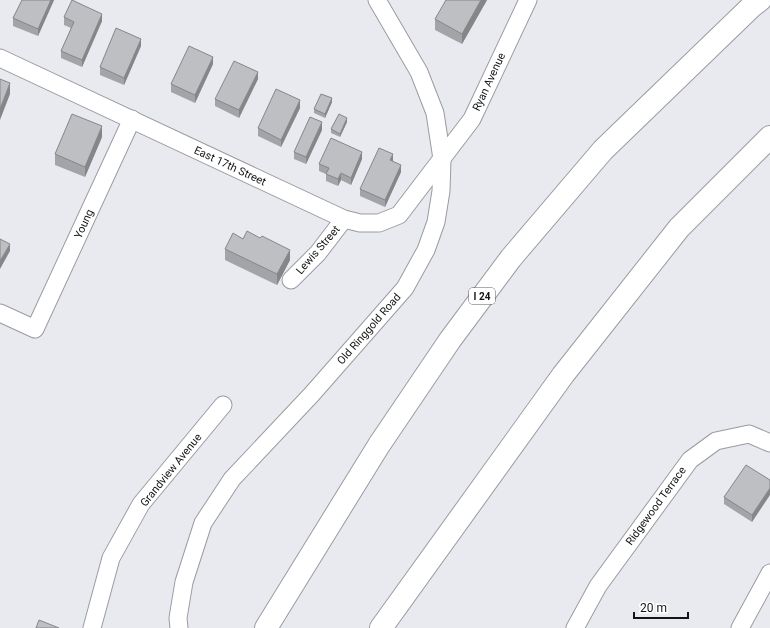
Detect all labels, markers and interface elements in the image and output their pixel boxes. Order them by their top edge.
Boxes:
street label: Ryan Avenue [470,51,508,113]
street label: East 17th Street [192,144,268,189]
street label: Young [72,207,96,241]
street label: Lewis Street [293,223,343,277]
road number: I 24 [469,288,495,304]
street label: Old Ringgold Road [335,291,403,367]
street label: Grandview Avenue [138,431,204,509]
street label: Ridgewood Terrace [623,464,689,548]
scale bar [634,594,688,620]
text: 20 m [640,601,667,615]

